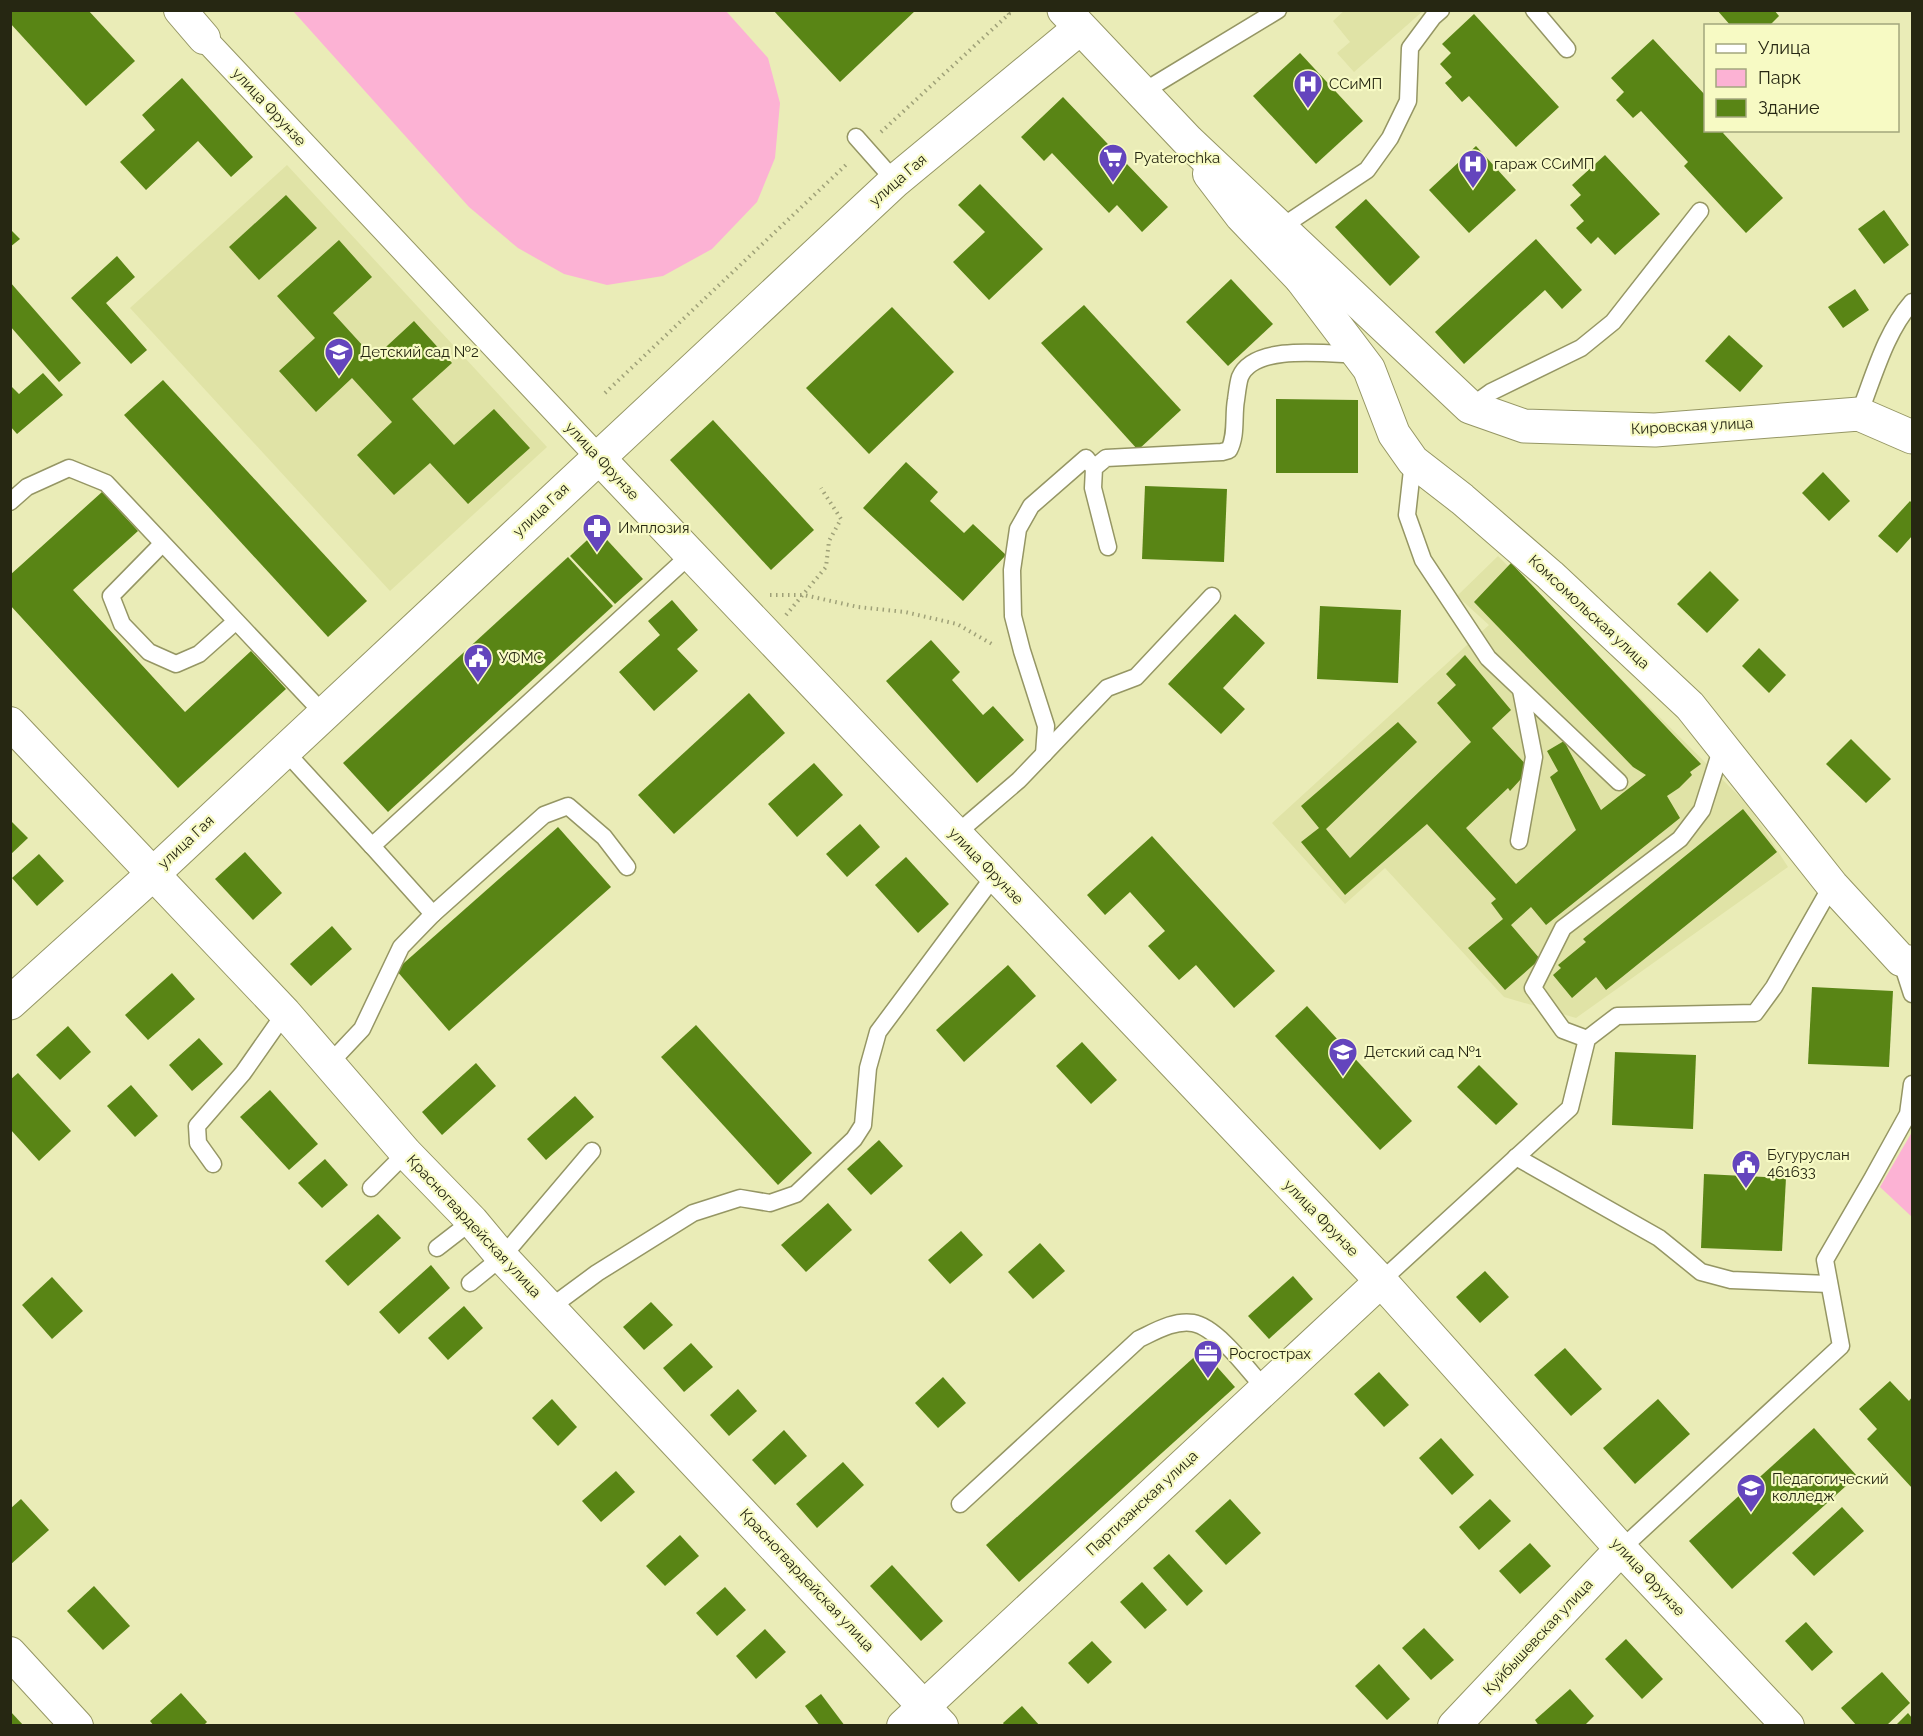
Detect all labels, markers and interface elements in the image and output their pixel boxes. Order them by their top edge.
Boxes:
legend [1704,24,1899,132]
text: Улица [1758,37,1810,58]
street label: улица Фрунзе [228,64,310,150]
text: Парк [1758,67,1801,88]
hospital icon: ССиМП [1292,68,1324,110]
place label: ССиМП [1329,75,1382,93]
text: Здание [1758,97,1820,118]
supermarket icon: Pyaterochka [1097,142,1129,184]
hospital icon: гараж ССиМП [1457,148,1489,190]
place label: Pyaterochka [1134,149,1220,167]
street label: улица Гая [866,150,930,210]
place label: гараж ССиМП [1494,155,1595,173]
school or university icon: Детский сад №2 [323,336,355,378]
place label: Детский сад №2 [360,343,479,361]
street label: Кировская улица [1630,414,1754,438]
street label: улица Фрунзе [561,418,643,504]
street label: улица Гая [509,480,573,540]
pharmacy icon: Имплозия [581,512,613,554]
place label: Имплозия [618,519,689,537]
street label: Комсомольская улица [1525,551,1653,673]
public building icon: УФМС [462,642,494,684]
place label: УФМС [499,649,544,667]
street label: улица Гая [154,812,218,872]
street label: улица Фрунзе [945,824,1027,908]
school or university icon: Детский сад №1 [1327,1036,1359,1078]
place label: Детский сад №1 [1364,1043,1482,1061]
place label: Бугуруслан 461633 [1767,1146,1850,1181]
public building icon: Бугуруслан 461633 [1730,1148,1762,1190]
street label: Красногвардейская улица [403,1151,545,1301]
street label: улица Фрунзе [1280,1176,1362,1260]
office icon: Росгострах [1192,1338,1224,1380]
place label: Росгострах [1229,1345,1311,1363]
street label: Партизанская улица [1083,1447,1201,1559]
place label: Педагогический колледж [1772,1470,1889,1505]
school or university icon: Педагогический колледж [1735,1472,1767,1514]
street label: Красногвардейская улица [736,1505,878,1655]
street label: улица Фрунзе [1607,1534,1689,1620]
street label: Куйбышевская улица [1480,1575,1596,1699]

